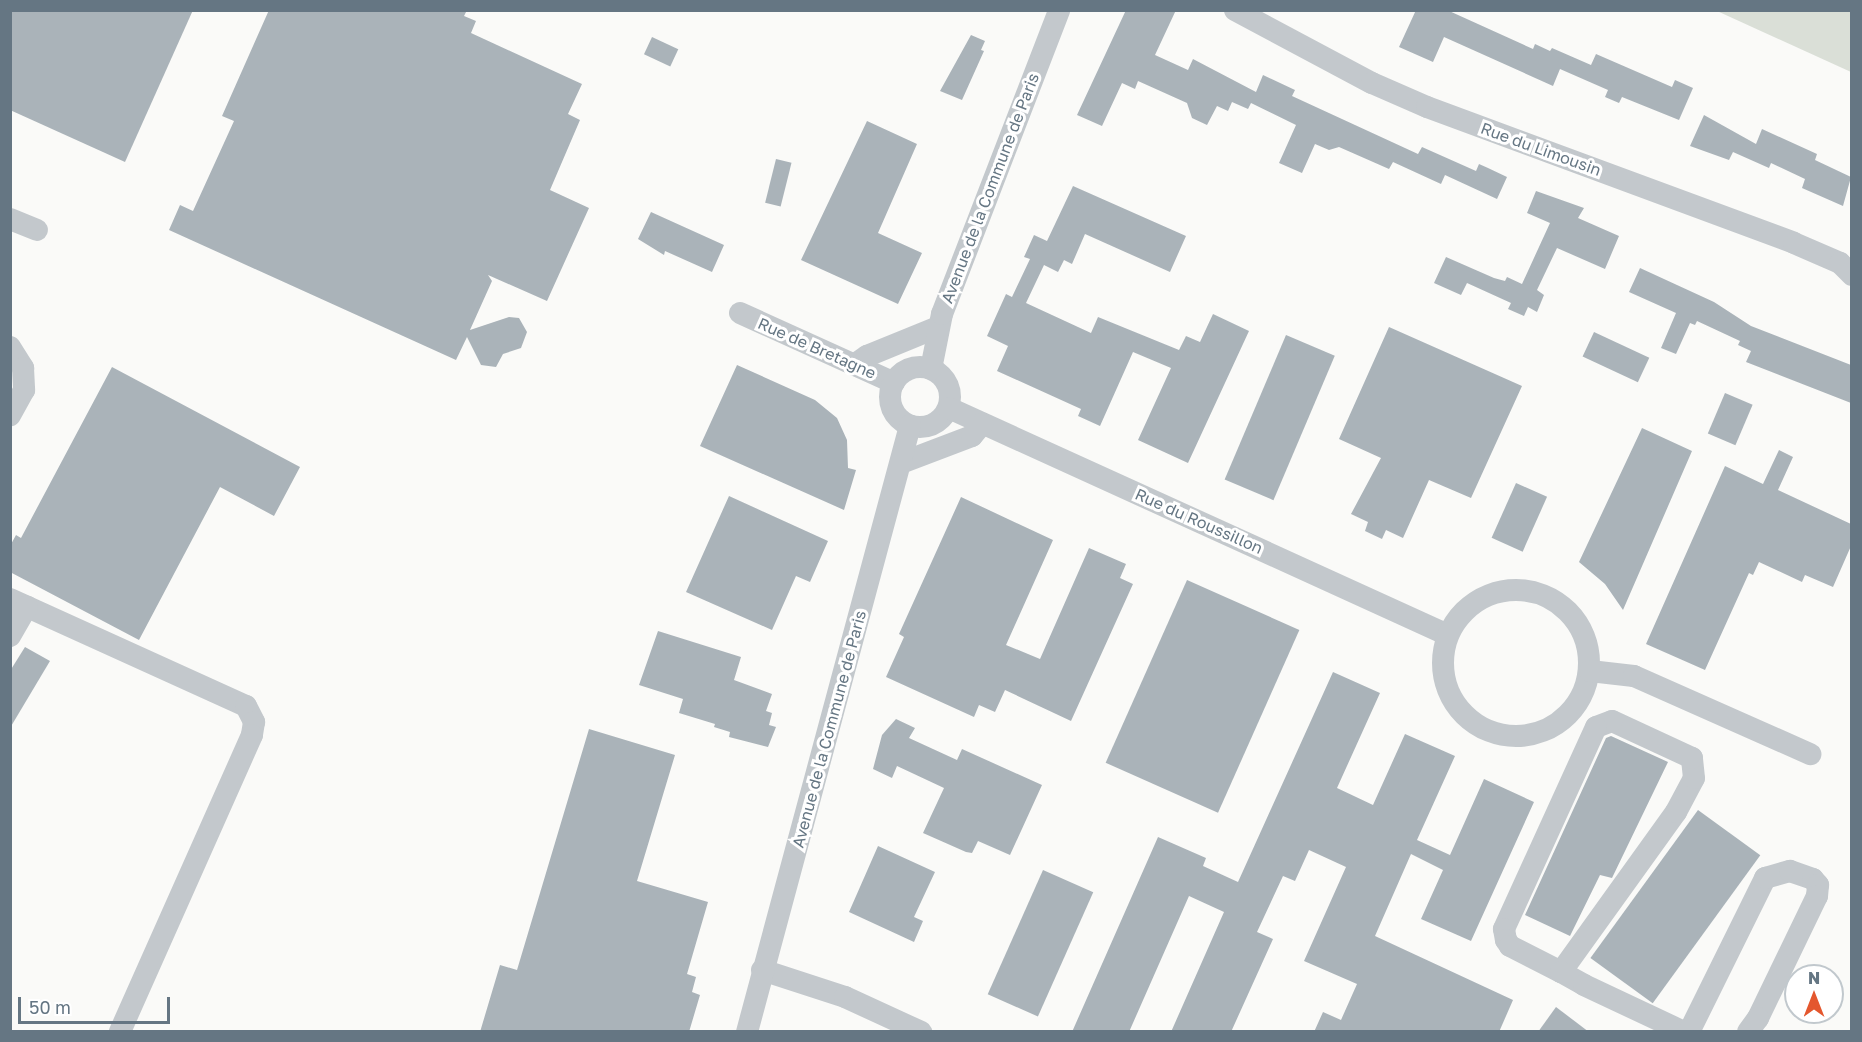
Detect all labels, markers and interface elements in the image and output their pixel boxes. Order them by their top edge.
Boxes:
street label: Avenue de la Commune de Paris [937,70,1043,306]
street label: Rue du Limousin [1478,118,1604,180]
street label: Rue de Bretagne [755,313,879,383]
street label: Rue du Roussillon [1132,484,1266,558]
street label: Avenue de la Commune de Paris [788,608,870,850]
north arrow [1784,964,1844,1024]
text: N [1808,968,1820,988]
scale bar [21,985,172,1023]
text: 50 m [29,996,71,1018]

